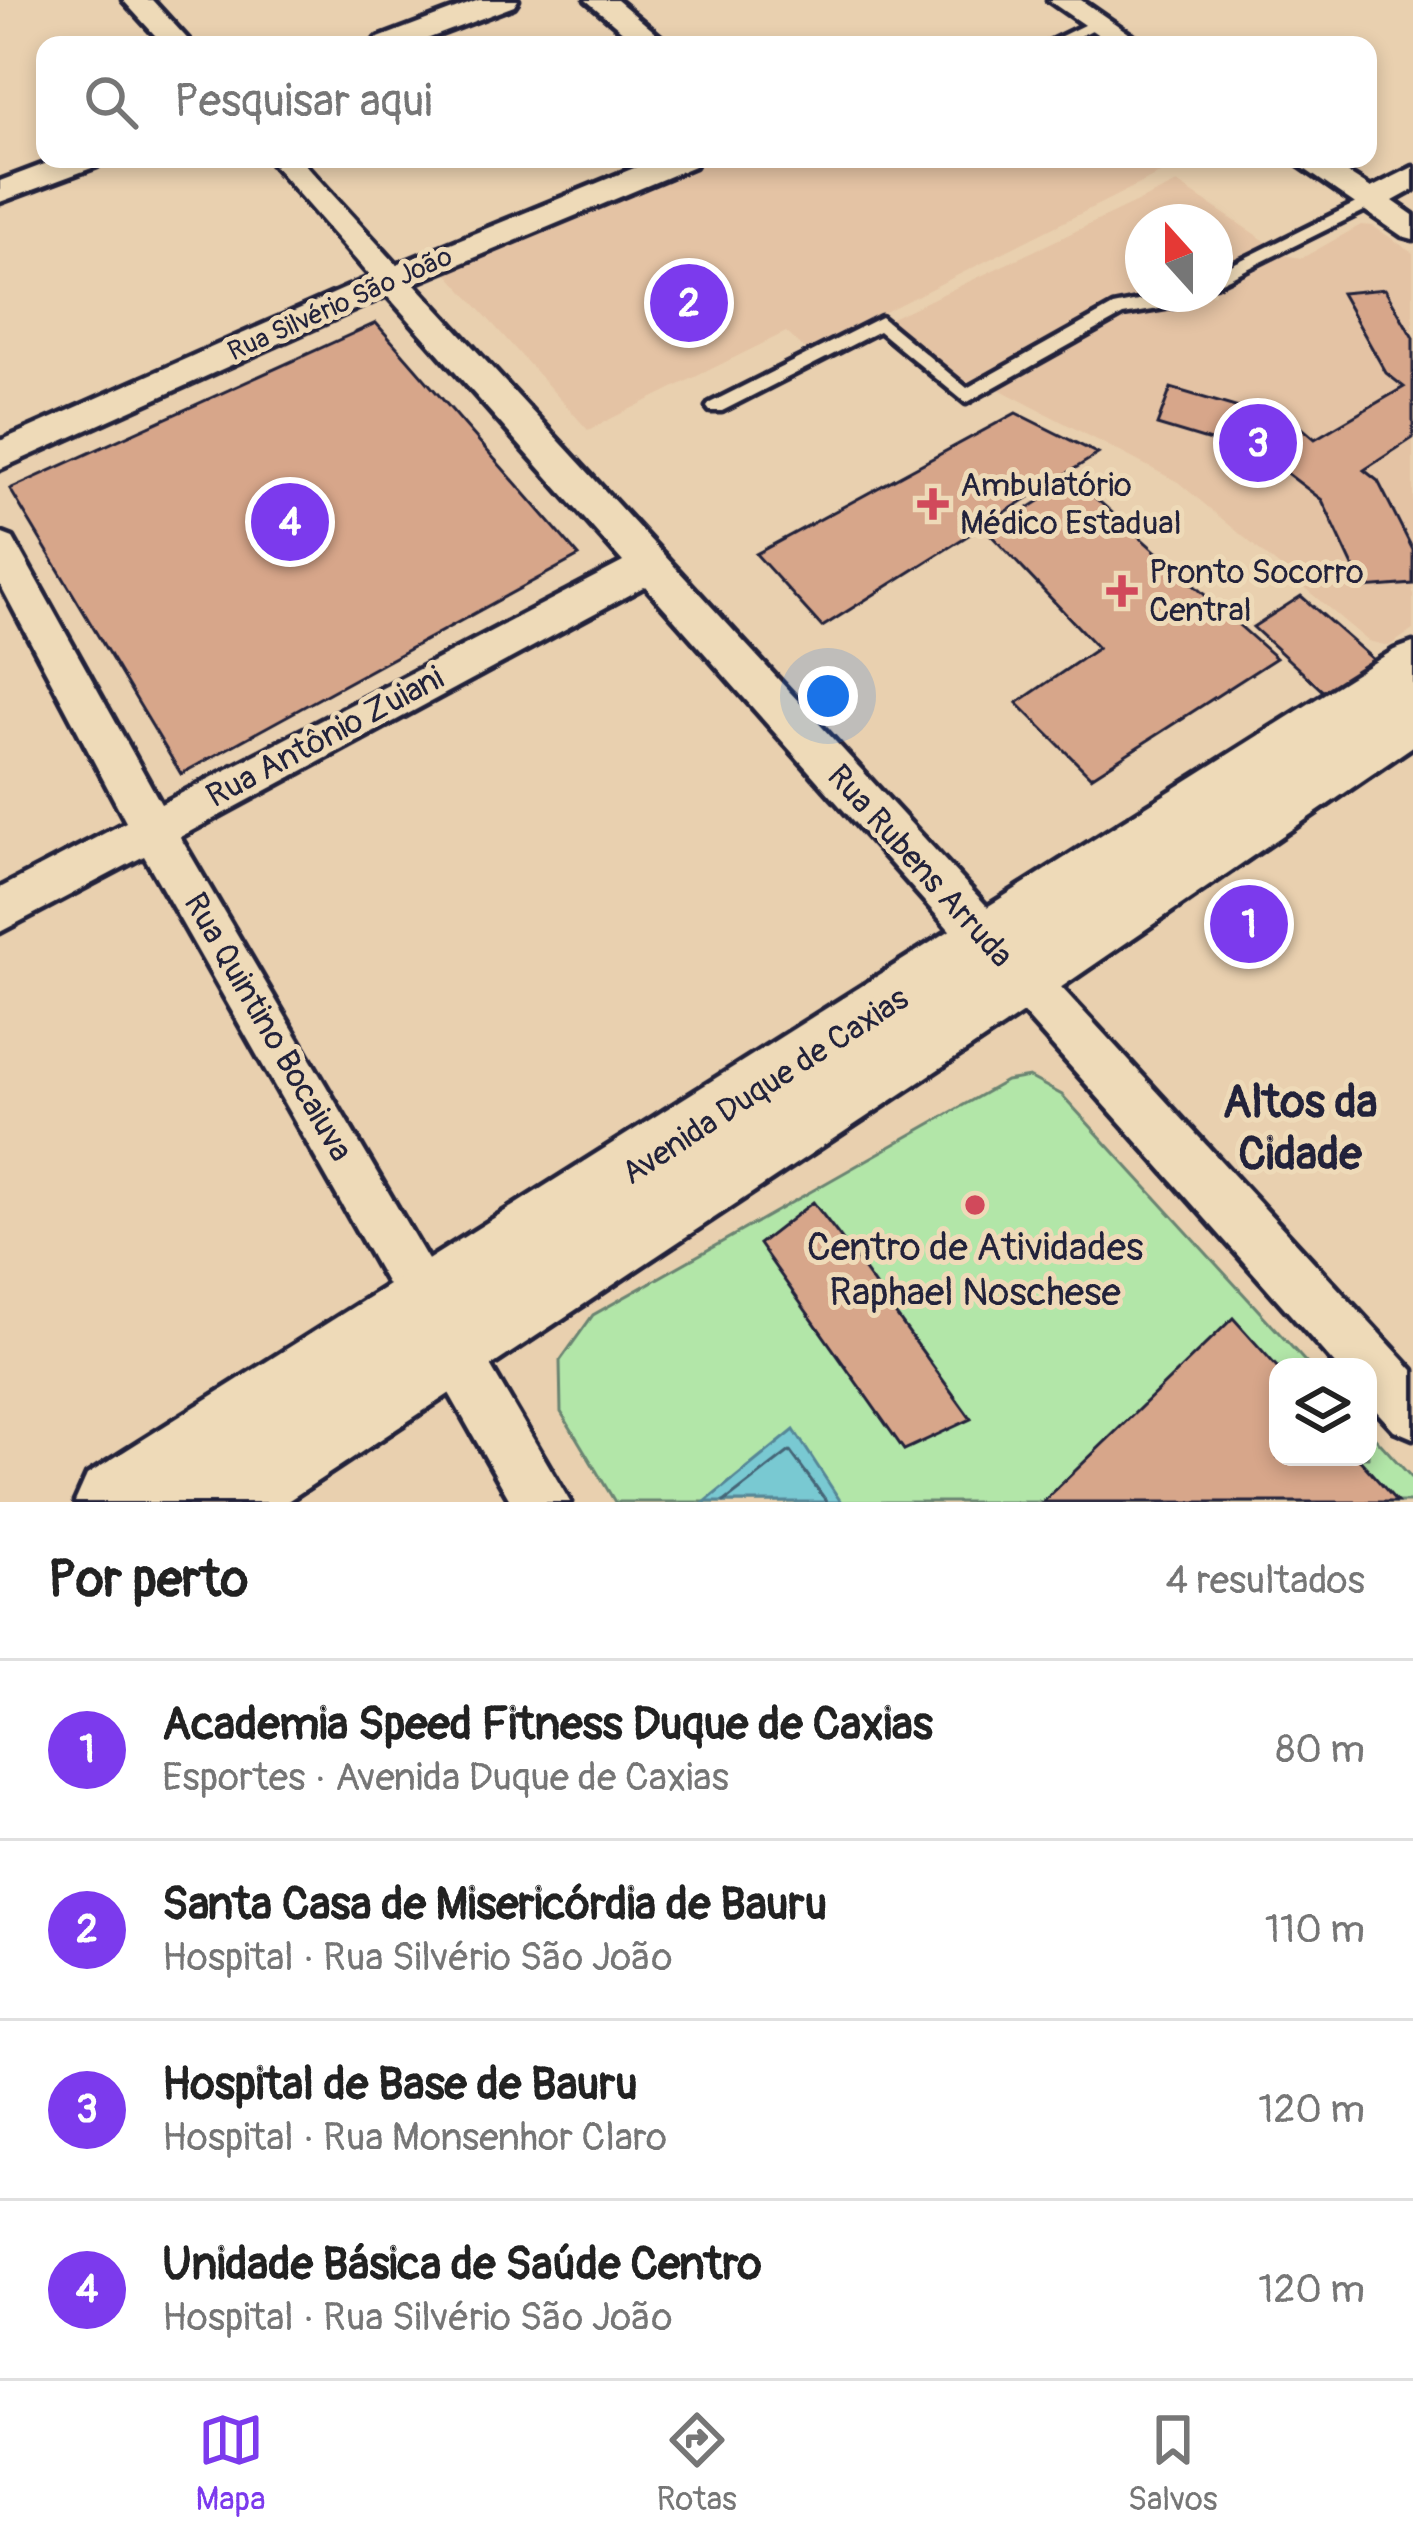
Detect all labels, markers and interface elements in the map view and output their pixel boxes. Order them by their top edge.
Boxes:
search box [36,36,1377,168]
icon: search [78,69,144,135]
text: Pesquisar aqui [174,74,432,130]
north arrow [1125,204,1233,312]
street label: Rua Silvério São João [223,240,457,368]
pin: 2 [650,258,728,348]
pin: 3 [1219,398,1297,488]
place label: Ambulatório Médico Estadual [960,465,1182,544]
pin: 4 [251,477,329,567]
marker: Ambulatório Médico Estadual [917,488,949,520]
place label: Pronto Socorro Central [1149,552,1364,631]
marker: Pronto Socorro Central [1106,575,1138,607]
street label: Rua Antônio Zuiani [199,657,451,817]
your location [798,666,858,726]
street label: Rua Rubens Arruda [818,756,1022,976]
pin: 1 [1210,879,1288,969]
street label: Rua Quintino Bocaiuva [174,885,362,1169]
street label: Avenida Duque de Caxias [614,978,916,1194]
district label: Altos da Cidade [1222,1075,1378,1183]
marker: Centro de Atividades Raphael Noschese [962,1192,988,1218]
place label: Centro de Atividades Raphael Noschese [807,1223,1143,1317]
map controls [1269,1358,1377,1466]
button: layers [1269,1358,1377,1466]
text: Por perto [48,1548,248,1612]
text: 4 resultados [1165,1556,1365,1605]
text: Academia Speed Fitness Duque de Caxias [162,1697,933,1753]
text: 1 [79,1725,95,1774]
text: 80 m [1276,1725,1365,1774]
text: Esportes · Avenida Duque de Caxias [162,1753,729,1802]
text: Santa Casa de Misericórdia de Bauru [162,1877,827,1933]
text: 2 [76,1905,98,1954]
text: 110 m [1265,1905,1365,1954]
text: Hospital · Rua Silvério São João [162,1933,672,1982]
text: Hospital de Base de Bauru [162,2057,638,2113]
text: 3 [76,2085,98,2134]
text: 120 m [1258,2085,1365,2134]
text: Hospital · Rua Monsenhor Claro [162,2113,667,2162]
text: Unidade Básica de Saúde Centro [162,2237,762,2293]
text: 4 [76,2265,98,2314]
text: 120 m [1258,2265,1365,2314]
text: Hospital · Rua Silvério São João [162,2293,672,2342]
tab: Mapa [195,2407,266,2520]
tab: Rotas [657,2407,737,2520]
tab: Salvos [1128,2407,1217,2520]

